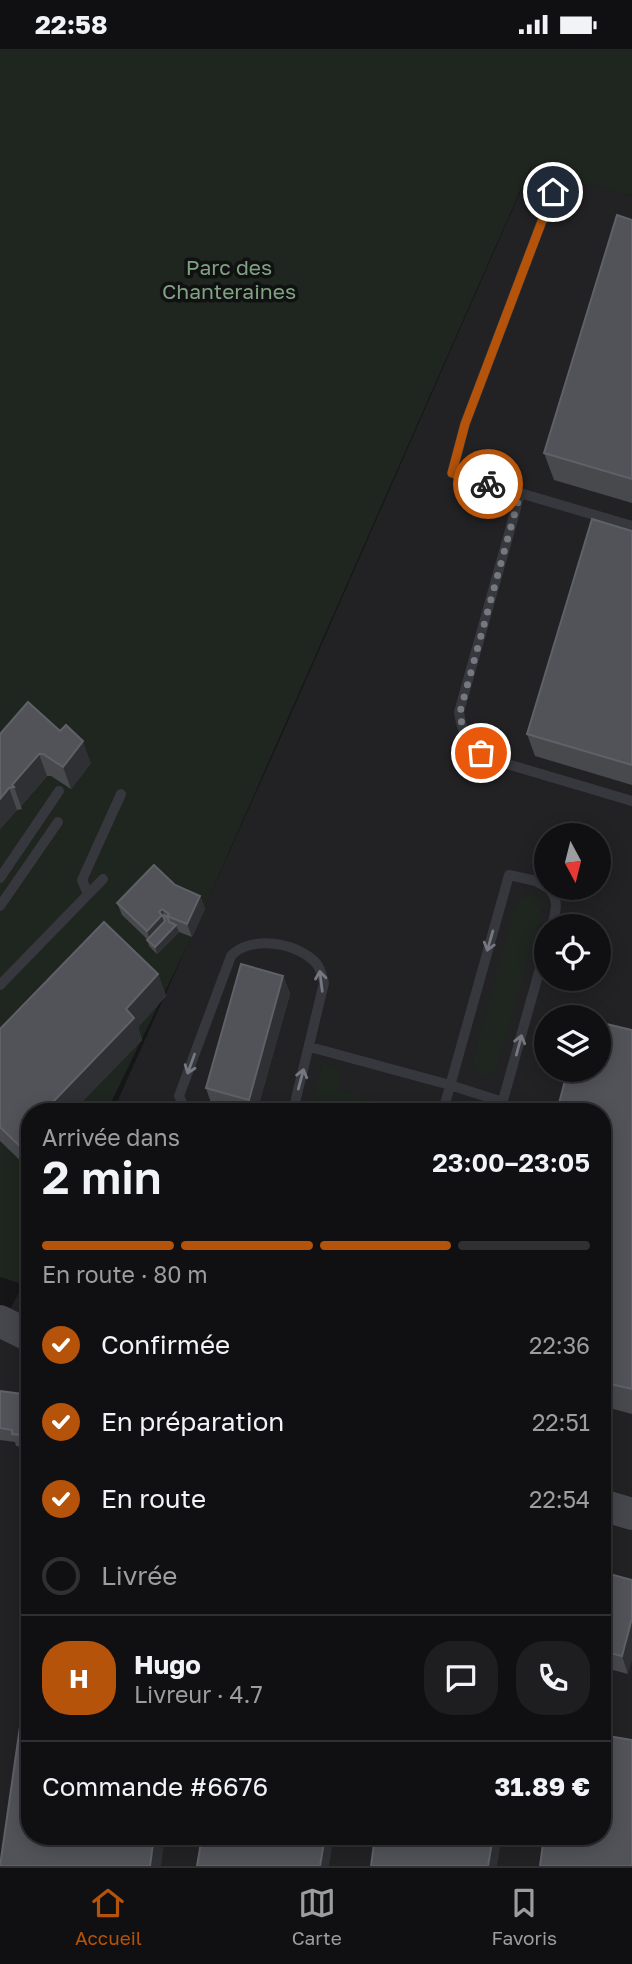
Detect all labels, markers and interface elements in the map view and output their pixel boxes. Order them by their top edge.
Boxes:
text: 22:58 [35,9,108,40]
pin [523,162,583,222]
icon: home [534,173,572,211]
park label: Parc des Chanteraines [162,254,296,304]
courier [453,449,523,519]
icon: bike [469,465,507,503]
pin [451,723,511,783]
icon: bag [462,734,500,772]
north arrow [534,823,611,899]
map controls [534,823,611,1082]
button: locate [534,914,611,991]
one-way arrow [483,930,496,952]
one-way arrow [314,970,327,992]
button: layers [534,1005,611,1082]
one-way arrow [513,1035,526,1057]
one-way arrow [184,1052,196,1074]
one-way arrow [295,1068,308,1091]
text: Arrivée dans [42,1123,180,1151]
text: 23:00–23:05 [432,1147,590,1178]
text: 2 min [42,1149,162,1204]
text: En route · 80 m [42,1260,208,1288]
icon: check [42,1326,80,1364]
text: Confirmée [101,1329,230,1360]
text: 22:36 [529,1331,590,1359]
icon: check [42,1403,80,1441]
text: En préparation [101,1406,284,1437]
text: 22:51 [532,1408,590,1436]
icon: check [42,1480,80,1518]
text: En route [101,1483,206,1514]
text: 22:54 [529,1485,590,1513]
text: Livrée [101,1560,177,1591]
button: chat [424,1641,498,1715]
button: phone [516,1641,590,1715]
text: Hugo [134,1649,201,1680]
text: H [69,1663,89,1694]
text: Livreur · 4.7 [134,1680,263,1708]
text: Commande #6676 [42,1771,268,1802]
text: 31.89 € [494,1771,590,1802]
tab: Accueil [75,1884,142,1949]
tab: Carte [292,1884,342,1949]
tab: Favoris [492,1884,557,1949]

